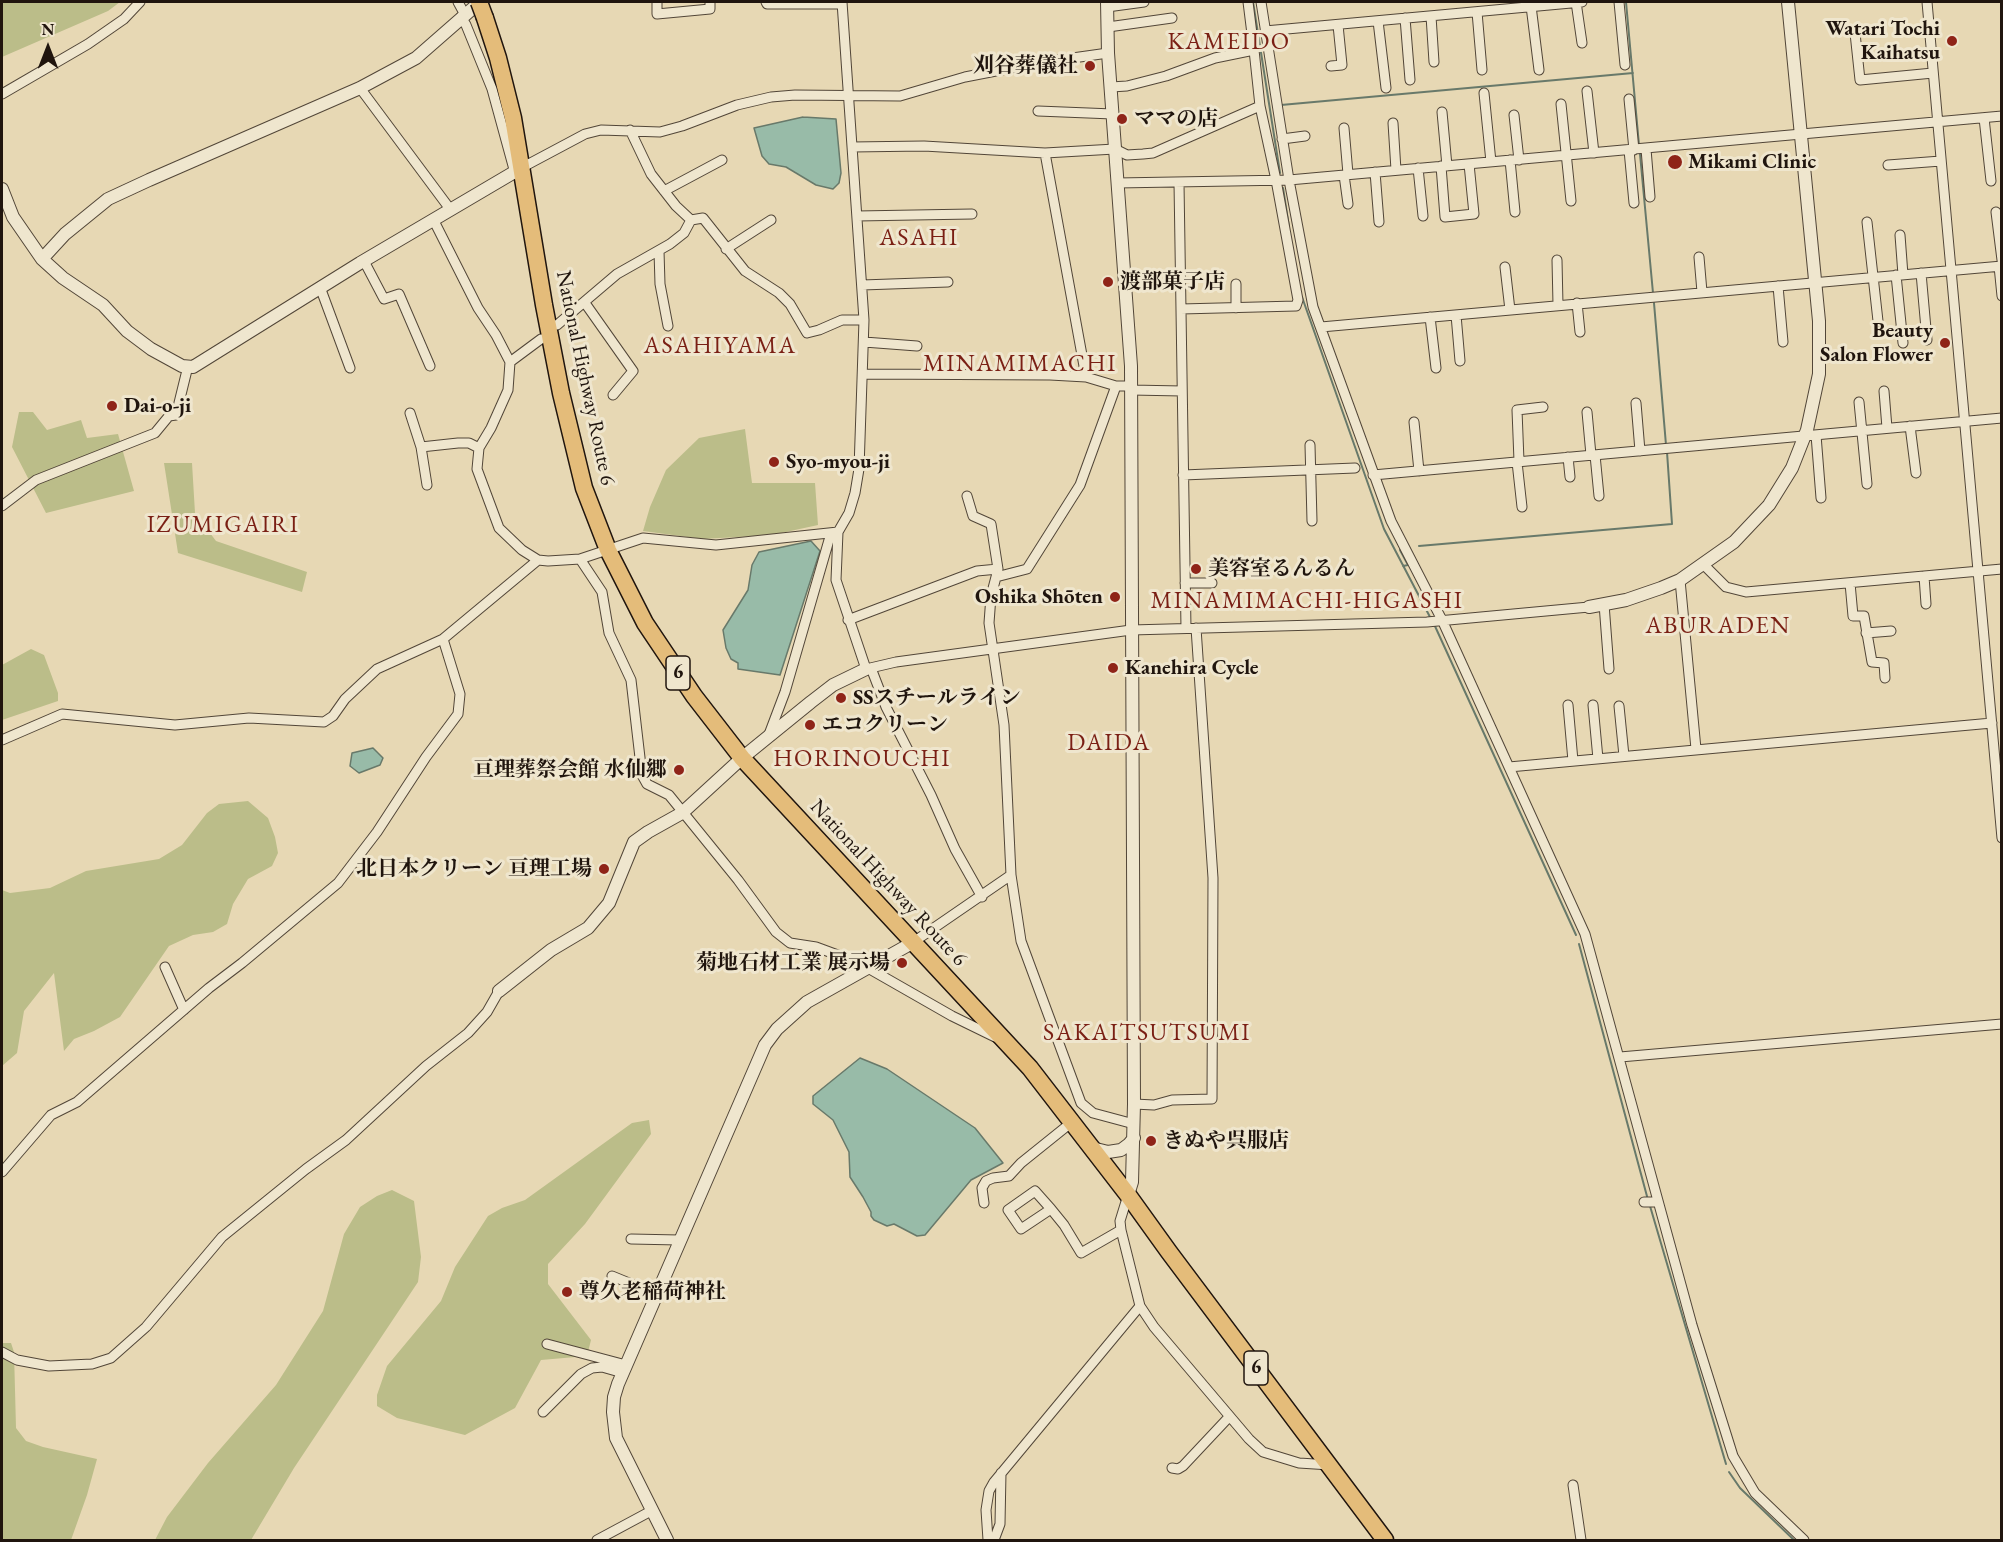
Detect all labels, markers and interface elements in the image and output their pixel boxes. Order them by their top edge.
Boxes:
place label: Watari Tochi Kaihatsu [1825,16,1940,66]
north arrow [18,18,78,78]
text: N [42,19,54,40]
district label: KAMEIDO [1167,28,1291,56]
marker: Watari Tochi Kaihatsu [1945,34,1959,48]
place label: 刈谷葬儀社 [973,53,1078,79]
marker: 刈谷葬儀社 [1083,59,1097,73]
place label: ママの店 [1134,106,1218,132]
marker: ママの店 [1115,112,1129,126]
place label: Mikami Clinic [1688,149,1816,175]
marker: Mikami Clinic [1666,153,1684,171]
district label: ASAHI [879,224,959,252]
street label: National Highway Route 6 [550,268,620,488]
place label: 渡部菓子店 [1120,269,1225,295]
marker: 渡部菓子店 [1101,275,1115,289]
place label: Beauty Salon Flower [1820,318,1933,368]
district label: ASAHIYAMA [644,332,796,360]
marker: Beauty Salon Flower [1938,336,1952,350]
district label: MINAMIMACHI [923,350,1117,378]
place label: Dai-o-ji [124,393,191,419]
marker: Dai-o-ji [105,399,119,413]
place label: Syo-myou-ji [786,449,890,475]
marker: Syo-myou-ji [767,455,781,469]
district label: IZUMIGAIRI [147,511,299,539]
place label: 美容室るんるん [1208,556,1355,582]
marker: 美容室るんるん [1189,562,1203,576]
place label: Oshika Shōten [975,584,1103,610]
district label: MINAMIMACHI-HIGASHI [1151,587,1463,615]
marker: Oshika Shōten [1108,590,1122,604]
district label: ABURADEN [1645,612,1791,640]
place label: Kanehira Cycle [1125,655,1259,681]
road number: 6 [666,656,690,690]
marker: Kanehira Cycle [1106,661,1120,675]
place label: SSスチールライン [853,685,1021,711]
marker: SSスチールライン [834,691,848,705]
place label: エコクリーン [822,712,948,738]
marker: エコクリーン [803,718,817,732]
district label: DAIDA [1067,729,1151,757]
district label: HORINOUCHI [773,745,951,773]
place label: 亘理葬祭会館 水仙郷 [473,757,667,783]
marker: 亘理葬祭会館 水仙郷 [672,763,686,777]
street label: National Highway Route 6 [804,794,972,972]
place label: 北日本クリーン 亘理工場 [356,856,592,882]
marker: 北日本クリーン 亘理工場 [597,862,611,876]
place label: 菊地石材工業 展示場 [696,950,890,976]
marker: 菊地石材工業 展示場 [895,956,909,970]
district label: SAKAITSUTSUMI [1043,1019,1251,1047]
place label: きぬや呉服店 [1163,1128,1289,1154]
marker: きぬや呉服店 [1144,1134,1158,1148]
place label: 尊久老稲荷神社 [579,1279,726,1305]
marker: 尊久老稲荷神社 [560,1285,574,1299]
road number: 6 [1244,1351,1268,1385]

